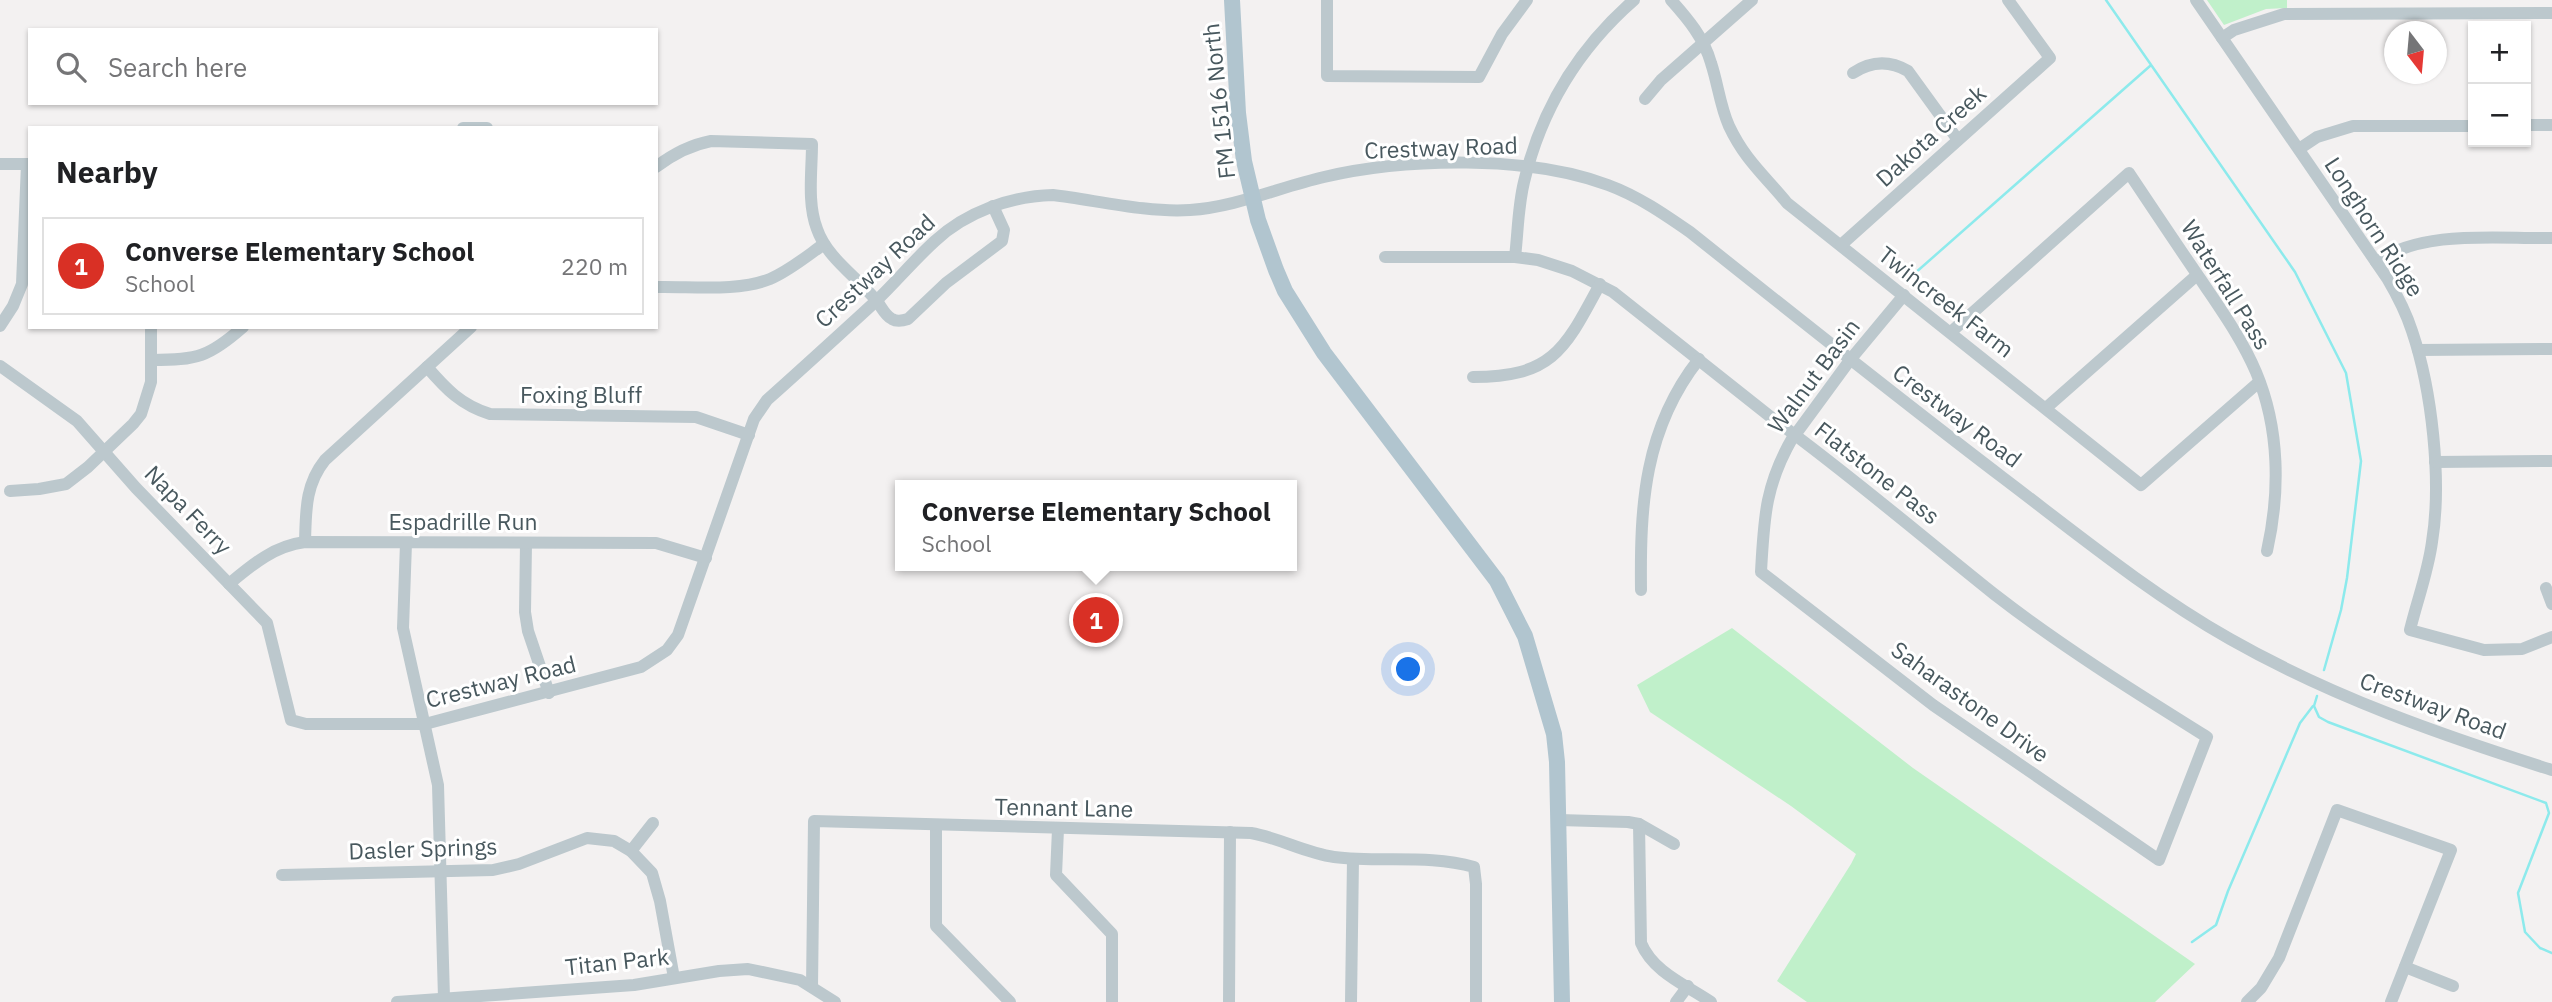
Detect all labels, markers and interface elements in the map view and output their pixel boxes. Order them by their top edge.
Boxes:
north arrow [2384,21,2447,84]
map controls [2468,21,2531,147]
button: + [2468,21,2531,84]
street label: FM 1516 North [1195,22,1241,180]
search box [28,28,658,105]
icon: search [52,48,90,86]
text: Search here [108,50,247,84]
street label: Dakota Creek [1869,78,1992,193]
button: − [2468,84,2531,147]
street label: Crestway Road [1364,129,1518,165]
street label: Longhorn Ridge [2318,151,2431,302]
text: Nearby [56,152,158,191]
street label: Crestway Road [808,207,941,334]
street label: Waterfall Pass [2175,214,2279,355]
text: Converse Elementary School [125,234,474,268]
street label: Twincreek Farm [1873,239,2021,364]
text: 1 [74,251,88,281]
text: 220 m [561,251,628,281]
text: School [125,268,195,298]
street label: Walnut Basin [1760,312,1866,439]
street label: Crestway Road [1887,357,2028,473]
street label: Foxing Bluff [520,379,642,409]
street label: Flatstone Pass [1809,414,1946,530]
street label: Napa Ferry [139,458,239,561]
popup [895,480,1297,571]
text: Converse Elementary School [921,494,1271,528]
street label: Espadrille Run [388,506,538,536]
text: School [921,528,991,558]
pin: 1 [1073,594,1119,646]
street label: Saharastone Drive [1886,634,2055,769]
street label: Crestway Road [423,648,579,714]
your location [1391,652,1425,686]
street label: Crestway Road [2356,665,2511,745]
street label: Tennant Lane [994,791,1134,823]
street label: Dasler Springs [348,830,498,866]
street label: Titan Park [563,941,670,981]

